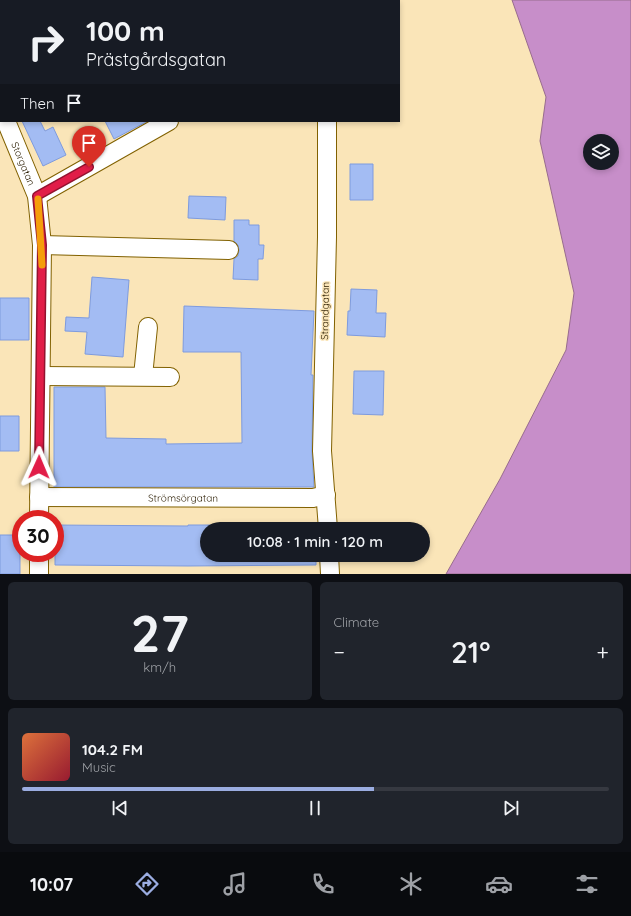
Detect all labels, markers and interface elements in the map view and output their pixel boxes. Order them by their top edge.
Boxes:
text: 100 m [86,13,165,48]
icon: right [20,16,72,68]
text: Prästgårdsgatan [86,48,226,71]
icon: arrive [63,92,85,114]
text: Then [20,94,55,113]
pin [72,126,106,167]
icon: arrive [78,132,100,154]
map controls [583,134,619,170]
button: layers [583,134,619,170]
street label: Storgatan [9,140,38,187]
street label: Strandgatan [318,282,332,340]
position arrow [18,446,60,488]
street label: Strömsörgatan [148,491,218,504]
speed limit sign: 30 [12,510,64,562]
text: 10:08 · 1 min · 120 m [247,532,383,551]
text: 27 [131,600,189,665]
text: Climate [334,614,379,630]
text: 21° [451,633,491,671]
text: − [334,638,345,666]
text: + [597,638,609,666]
text: km/h [143,659,176,675]
text: 104.2 FM [82,740,143,759]
text: Music [82,759,116,775]
icon: previous [109,797,131,819]
icon: pause [304,797,326,819]
icon: next [500,797,522,819]
icon: directions [133,870,161,898]
icon: music [221,870,249,898]
icon: phone [309,870,337,898]
icon: climate [397,870,425,898]
icon: car [485,870,513,898]
icon: filters [573,870,601,898]
text: 10:07 [30,873,73,896]

